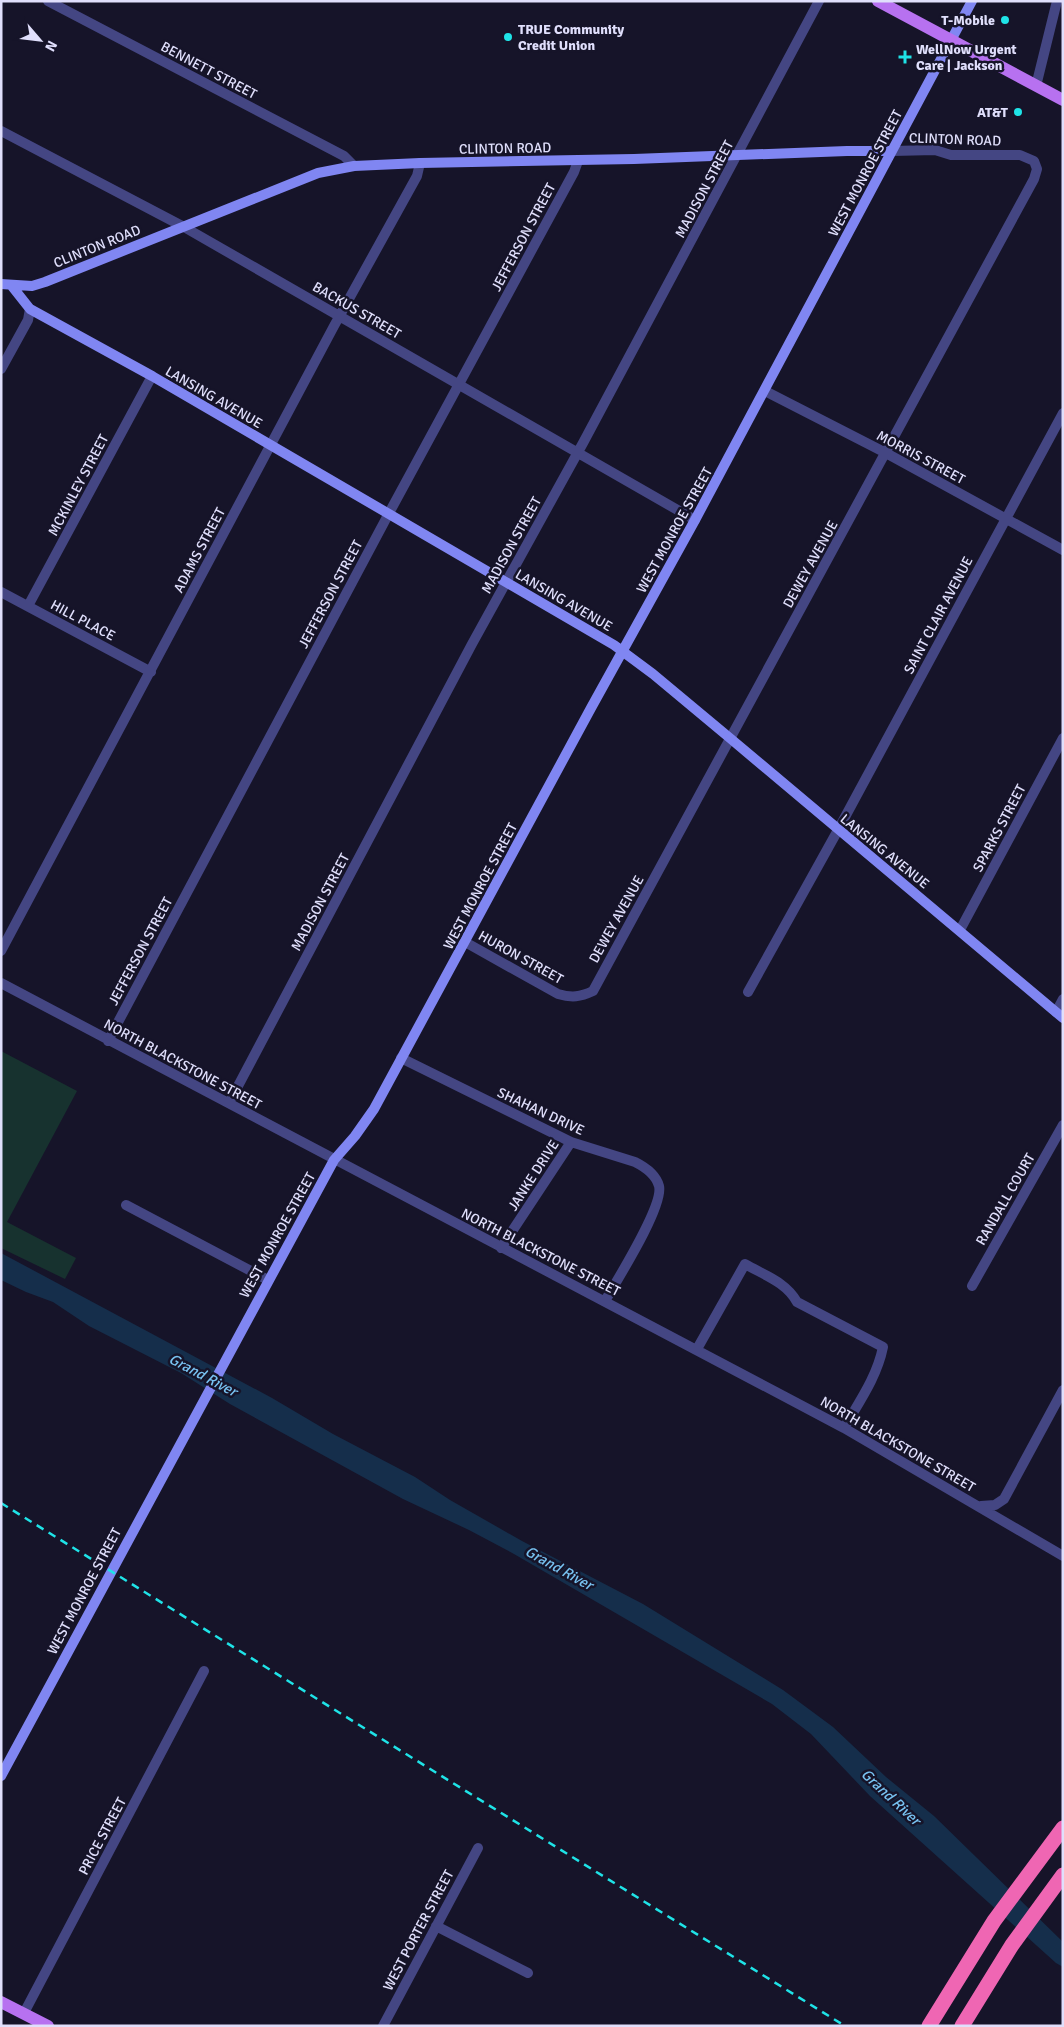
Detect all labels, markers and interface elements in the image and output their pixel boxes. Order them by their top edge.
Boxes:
place label: T-Mobile [941,12,995,29]
marker: T-Mobile [999,14,1011,26]
north arrow [15,15,65,65]
place label: TRUE Community Credit Union [518,21,624,54]
marker: TRUE Community Credit Union [502,31,514,43]
text: N [41,38,61,54]
street label: BENNETT STREET [158,38,260,103]
place label: WellNow Urgent Care | Jackson [916,41,1017,74]
marker: WellNow Urgent Care | Jackson [898,50,912,64]
place label: AT&T [977,104,1009,121]
marker: AT&T [1012,106,1024,118]
street label: WEST MONROE STREET [825,107,906,240]
street label: CLINTON ROAD [909,129,1001,150]
street label: MADISON STREET [672,137,737,241]
street label: CLINTON ROAD [459,139,551,158]
street label: JEFFERSON STREET [488,180,559,294]
street label: CLINTON ROAD [51,221,143,272]
street label: BACKUS STREET [310,278,404,343]
street label: LANSING AVENUE [162,363,265,432]
street label: MORRIS STREET [874,427,968,488]
street label: MCKINLEY STREET [45,432,112,539]
street label: WEST MONROE STREET [633,464,716,596]
street label: MADISON STREET [478,494,545,597]
street label: ADAMS STREET [170,505,229,596]
street label: DEWEY AVENUE [779,517,842,611]
street label: JEFFERSON STREET [295,537,366,651]
street label: SAINT CLAIR AVENUE [900,554,977,677]
street label: LANSING AVENUE [512,566,615,635]
street label: HILL PLACE [47,596,118,645]
street label: SPARKS STREET [969,782,1030,875]
street label: LANSING AVENUE [837,810,933,892]
street label: WEST MONROE STREET [440,820,521,953]
street label: MADISON STREET [288,850,353,954]
street label: DEWEY AVENUE [585,872,648,966]
street label: JEFFERSON STREET [105,894,176,1008]
street label: HURON STREET [475,927,566,988]
street label: NORTH BLACKSTONE STREET [101,1016,265,1113]
street label: SHAHAN DRIVE [495,1084,587,1139]
street label: JANKE DRIVE [504,1137,563,1214]
street label: RANDALL COURT [972,1150,1039,1248]
street label: WEST MONROE STREET [236,1169,319,1301]
street label: NORTH BLACKSTONE STREET [458,1205,623,1300]
water label: Grand River [166,1350,242,1402]
street label: NORTH BLACKSTONE STREET [817,1393,978,1496]
street label: WEST MONROE STREET [44,1525,125,1658]
water label: Grand River [522,1542,598,1595]
water label: Grand River [858,1765,926,1831]
street label: PRICE STREET [75,1794,130,1878]
street label: WEST PORTER STREET [379,1867,458,1994]

